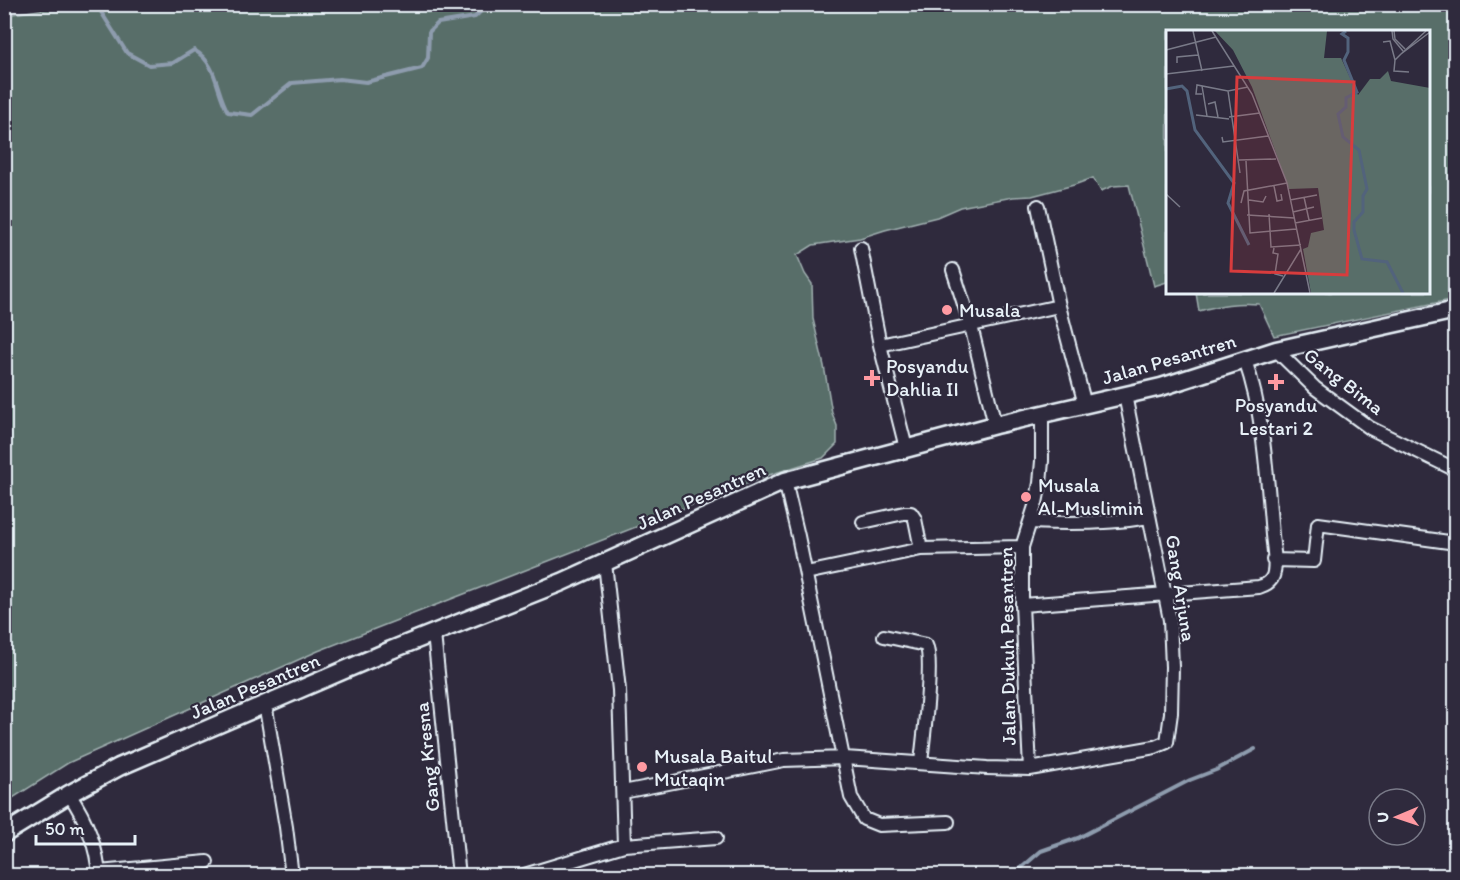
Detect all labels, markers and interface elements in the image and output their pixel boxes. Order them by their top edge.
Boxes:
inset map [1166,30,1430,294]
place label: Musala [959,298,1021,322]
marker: Musala [940,303,954,317]
street label: Jalan Pesantren [1099,328,1239,390]
street label: Gang Bima [1299,342,1389,420]
place label: Posyandu Dahlia II [886,354,969,401]
marker: Posyandu Dahlia II [863,369,881,387]
marker: Posyandu Lestari 2 [1267,373,1285,391]
place label: Posyandu Lestari 2 [1235,393,1317,440]
street label: Jalan Pesantren [633,457,769,535]
place label: Musala Al-Muslimin [1038,473,1144,520]
marker: Musala Al-Muslimin [1019,490,1033,504]
street label: Gang Arjuna [1161,533,1201,643]
street label: Jalan Dukuh Pesantren [993,546,1021,746]
street label: Jalan Pesantren [187,648,323,724]
street label: Gang Kresna [409,700,445,813]
place label: Musala Baitul Mutaqin [654,744,773,791]
marker: Musala Baitul Mutaqin [635,760,649,774]
north arrow [1367,787,1427,847]
scale bar [36,808,135,846]
text: U [1373,812,1392,823]
text: 50 m [45,818,85,840]

